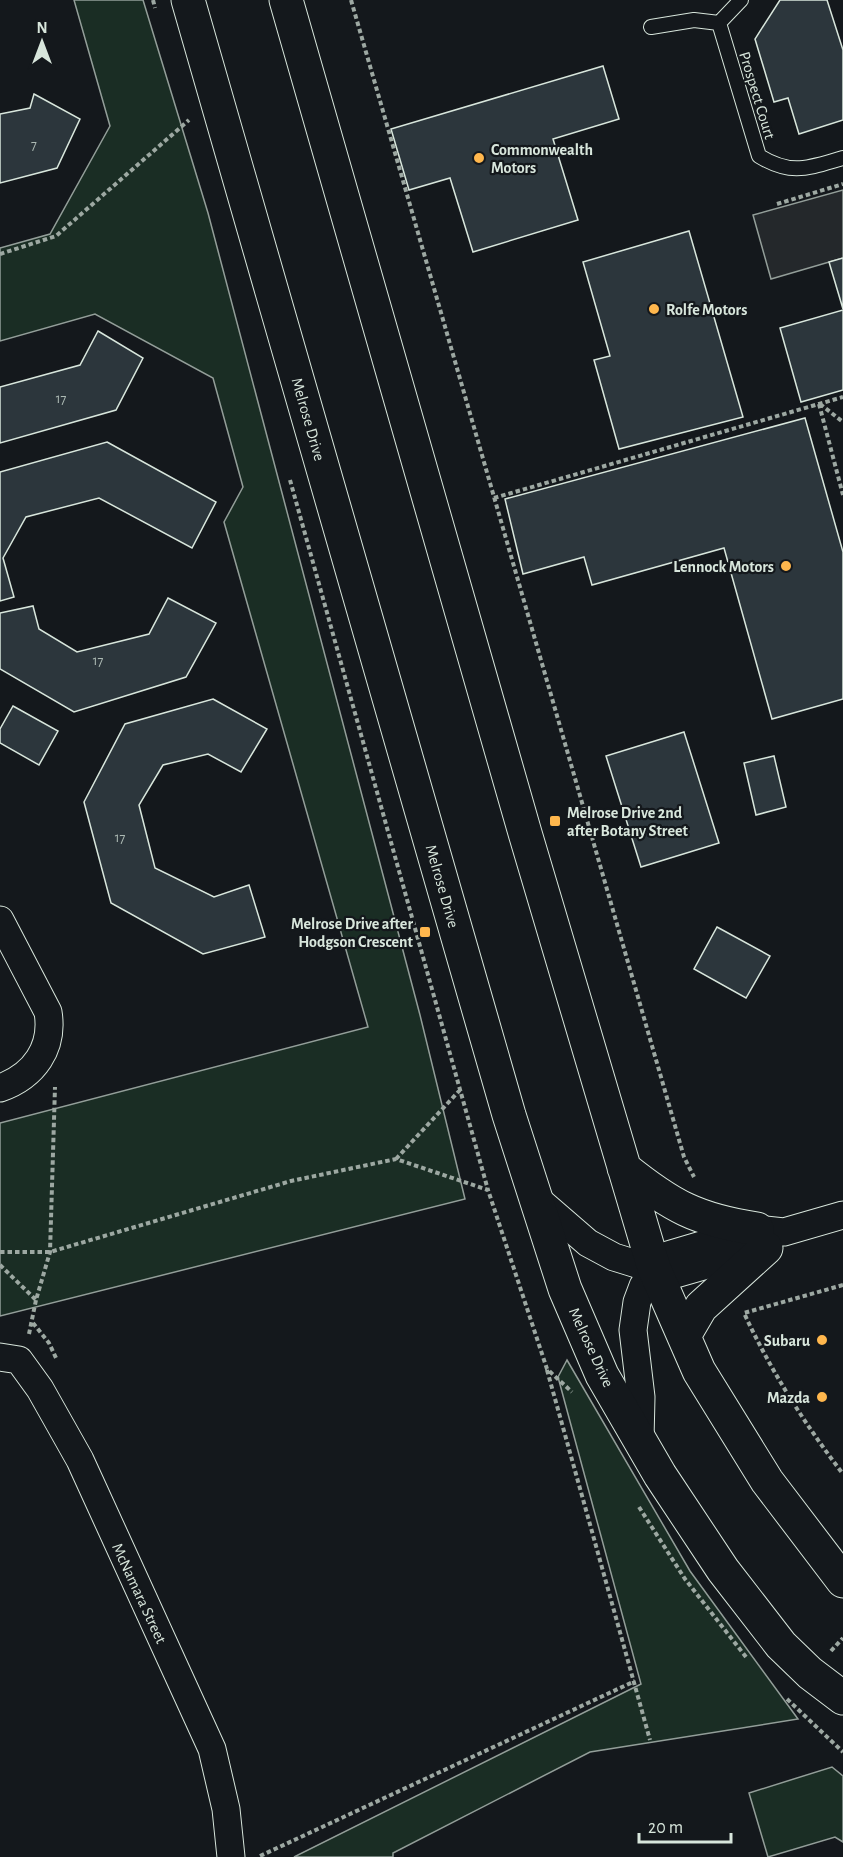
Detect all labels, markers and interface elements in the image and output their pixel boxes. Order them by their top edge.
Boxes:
north arrow [12,12,72,72]
text: N [36,20,48,36]
street label: Prospect Court [736,50,778,141]
house number: 7 [31,138,37,152]
place label: Commonwealth Motors [491,142,593,176]
marker: Commonwealth Motors [472,151,486,165]
marker: Rolfe Motors [647,302,661,316]
place label: Rolfe Motors [666,302,747,318]
street label: Melrose Drive [289,376,328,463]
house number: 17 [56,392,66,406]
place label: Lennock Motors [673,559,774,575]
marker: Lennock Motors [779,559,793,573]
house number: 17 [93,654,103,668]
place label: Melrose Drive 2nd after Botany Street [567,805,689,840]
marker: Melrose Drive 2nd after Botany Street [548,814,562,828]
house number: 17 [115,831,125,845]
street label: Melrose Drive [423,843,462,930]
place label: Melrose Drive after Hodgson Crescent [291,916,414,950]
marker: Melrose Drive after Hodgson Crescent [418,925,432,939]
street label: Melrose Drive [566,1305,616,1390]
place label: Subaru [764,1333,811,1349]
marker: Subaru [815,1333,829,1347]
place label: Mazda [767,1390,810,1406]
marker: Mazda [815,1390,829,1404]
street label: McNamara Street [109,1541,169,1646]
scale bar [639,1806,730,1844]
text: 20 m [648,1819,683,1837]

